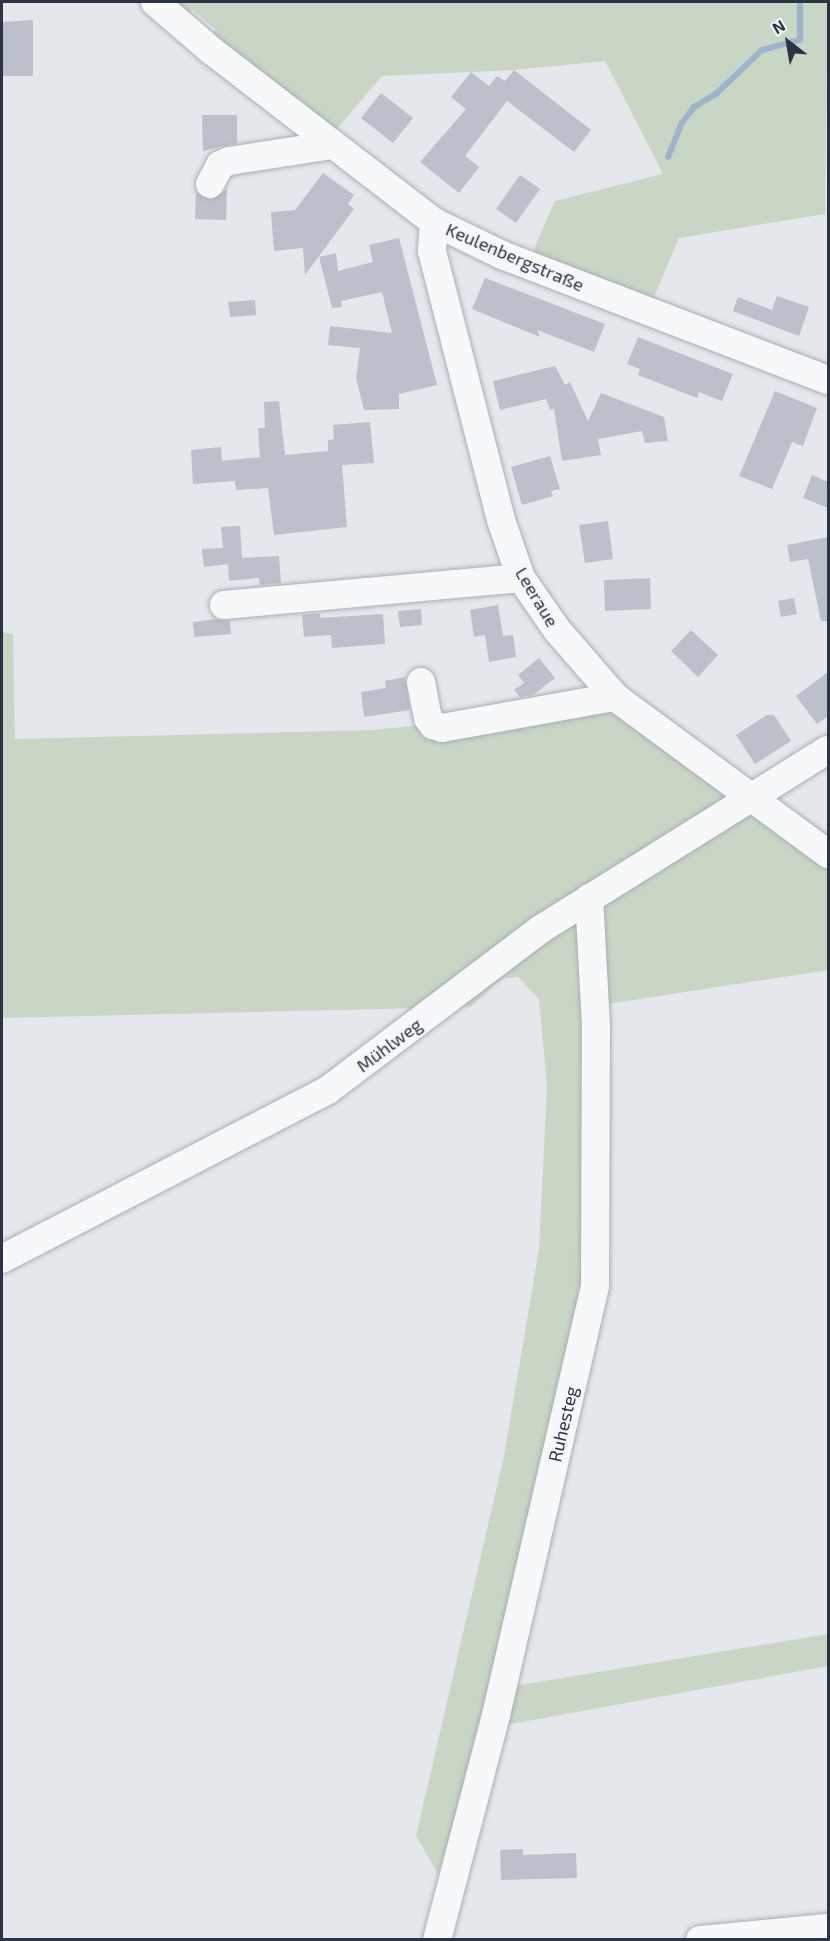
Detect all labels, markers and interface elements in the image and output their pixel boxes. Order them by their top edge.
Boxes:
north arrow [758,12,818,72]
text: N [769,15,788,37]
street label: Keulenbergstraße [443,218,587,296]
street label: Leeraue [511,563,563,631]
street label: Mühlweg [352,1013,426,1077]
street label: Ruhesteg [544,1384,582,1464]

